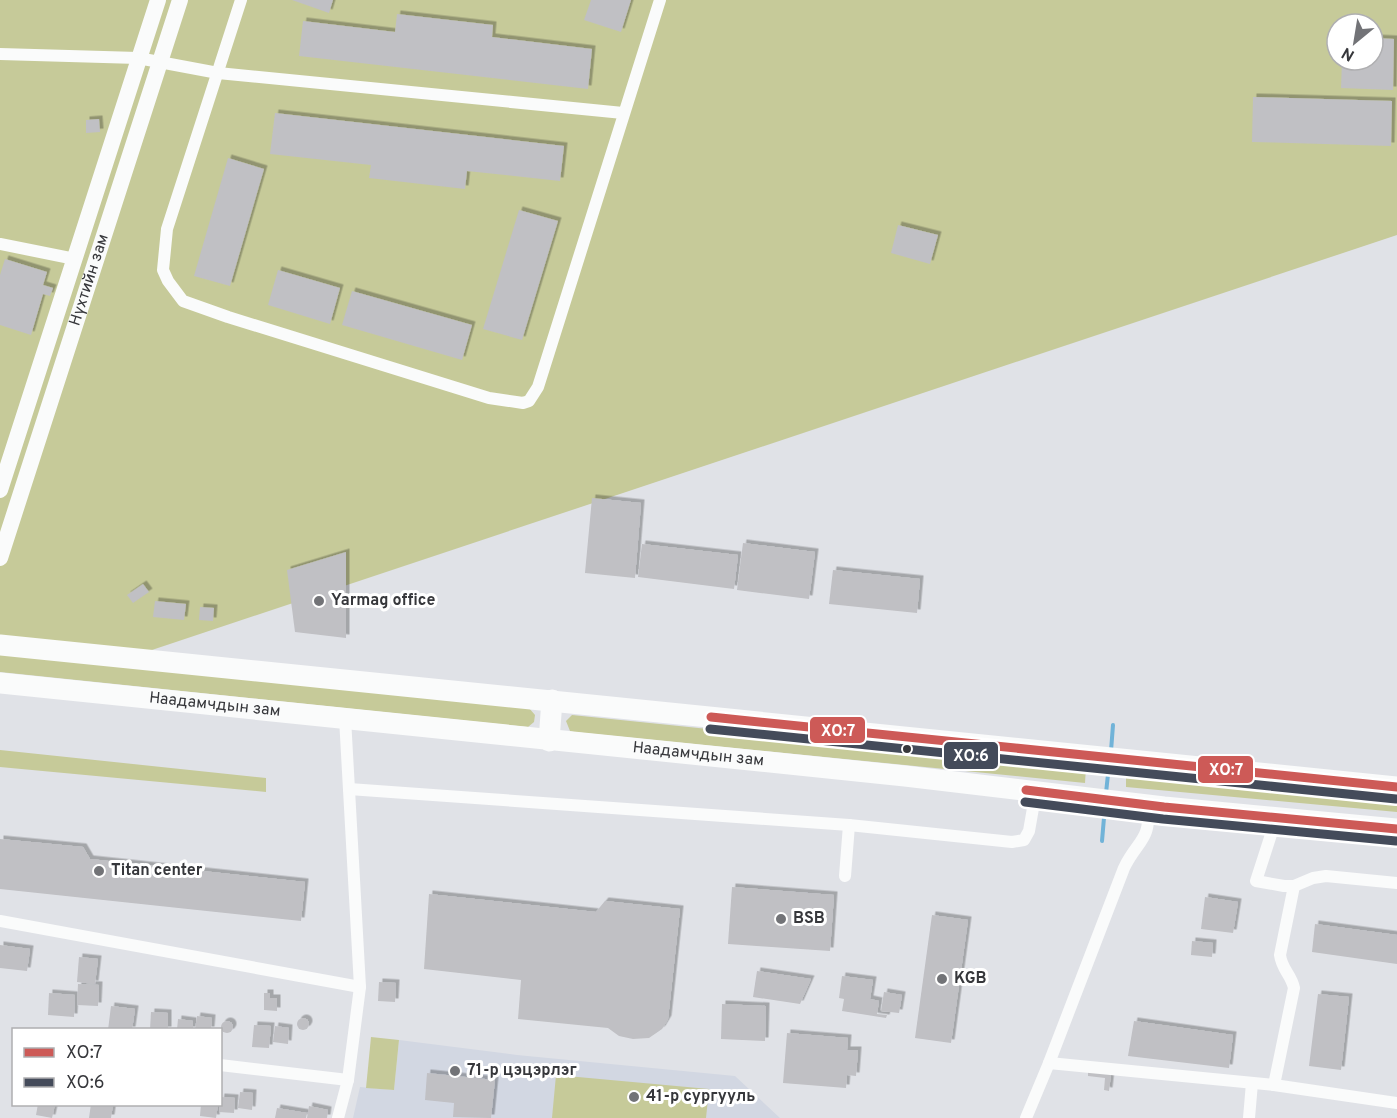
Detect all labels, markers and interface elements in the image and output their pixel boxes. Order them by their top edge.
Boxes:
north arrow [1325,12,1385,72]
text: N [1339,42,1358,65]
street label: Нүхтийн зам [65,232,114,329]
place label: Yarmag office [331,591,435,611]
marker: Yarmag office [312,594,326,608]
street label: Наадамчдын зам [148,688,281,722]
line badge: ХО:7 [809,716,866,744]
text: ХО:7 [821,722,855,742]
street label: Наадамчдын зам [632,738,765,771]
line badge: ХО:6 [943,741,999,770]
unlabelled marker [901,743,913,755]
text: ХО:6 [953,747,989,767]
line badge: ХО:7 [1197,755,1254,784]
text: ХО:7 [1209,761,1243,781]
place label: Titan center [111,861,203,881]
marker: Titan center [92,864,106,878]
place label: BSB [793,909,825,929]
marker: BSB [774,912,788,926]
place label: KGB [954,969,987,989]
marker: KGB [935,972,949,986]
legend [12,1028,222,1106]
text: ХО:7 [66,1042,102,1065]
place label: 71-р цэцэрлэг [467,1061,577,1081]
marker: 71-р цэцэрлэг [448,1064,462,1078]
text: ХО:6 [66,1072,104,1095]
place label: 41-р сургууль [646,1087,755,1107]
marker: 41-р сургууль [627,1090,641,1104]

